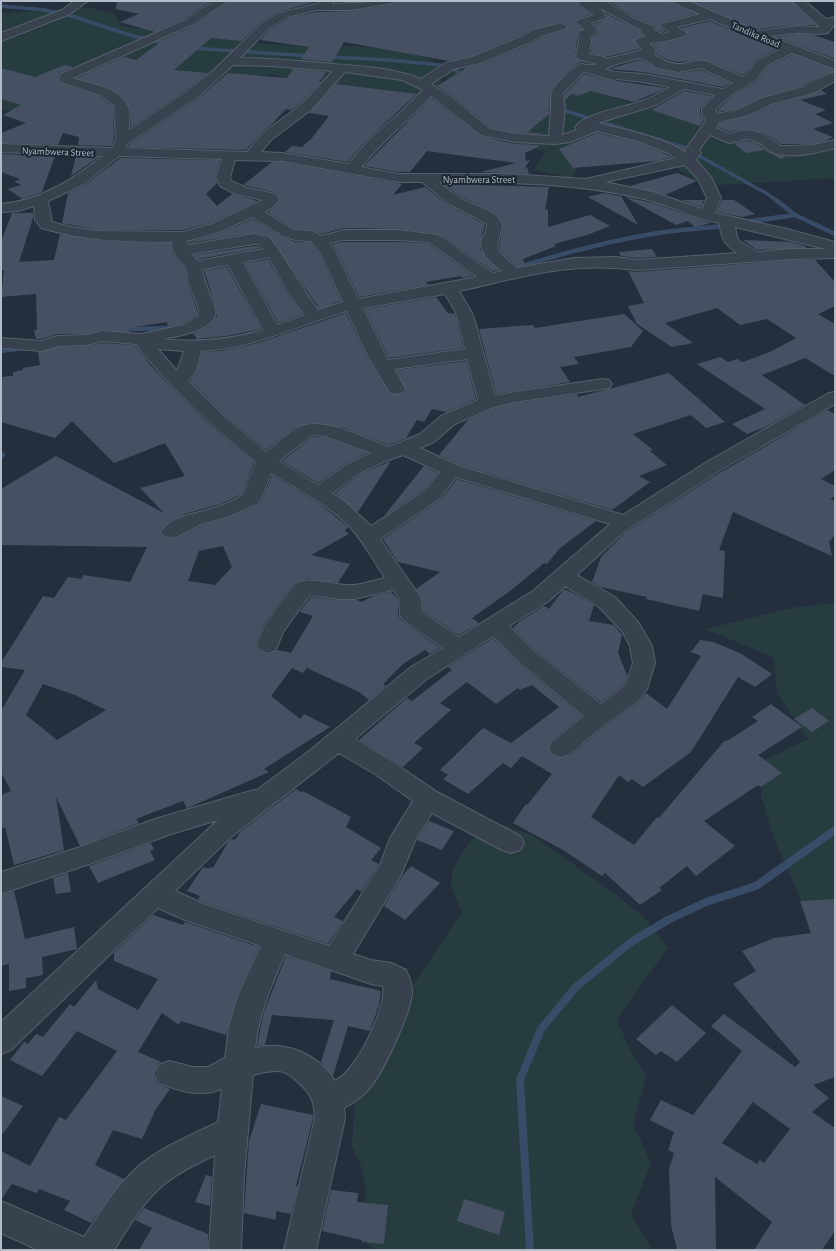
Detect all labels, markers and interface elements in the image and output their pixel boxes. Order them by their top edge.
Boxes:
street label: Tandika Road [730,20,782,50]
street label: Nyambwera Street [22,146,95,158]
street label: Nyambwera Street [443,175,516,185]

